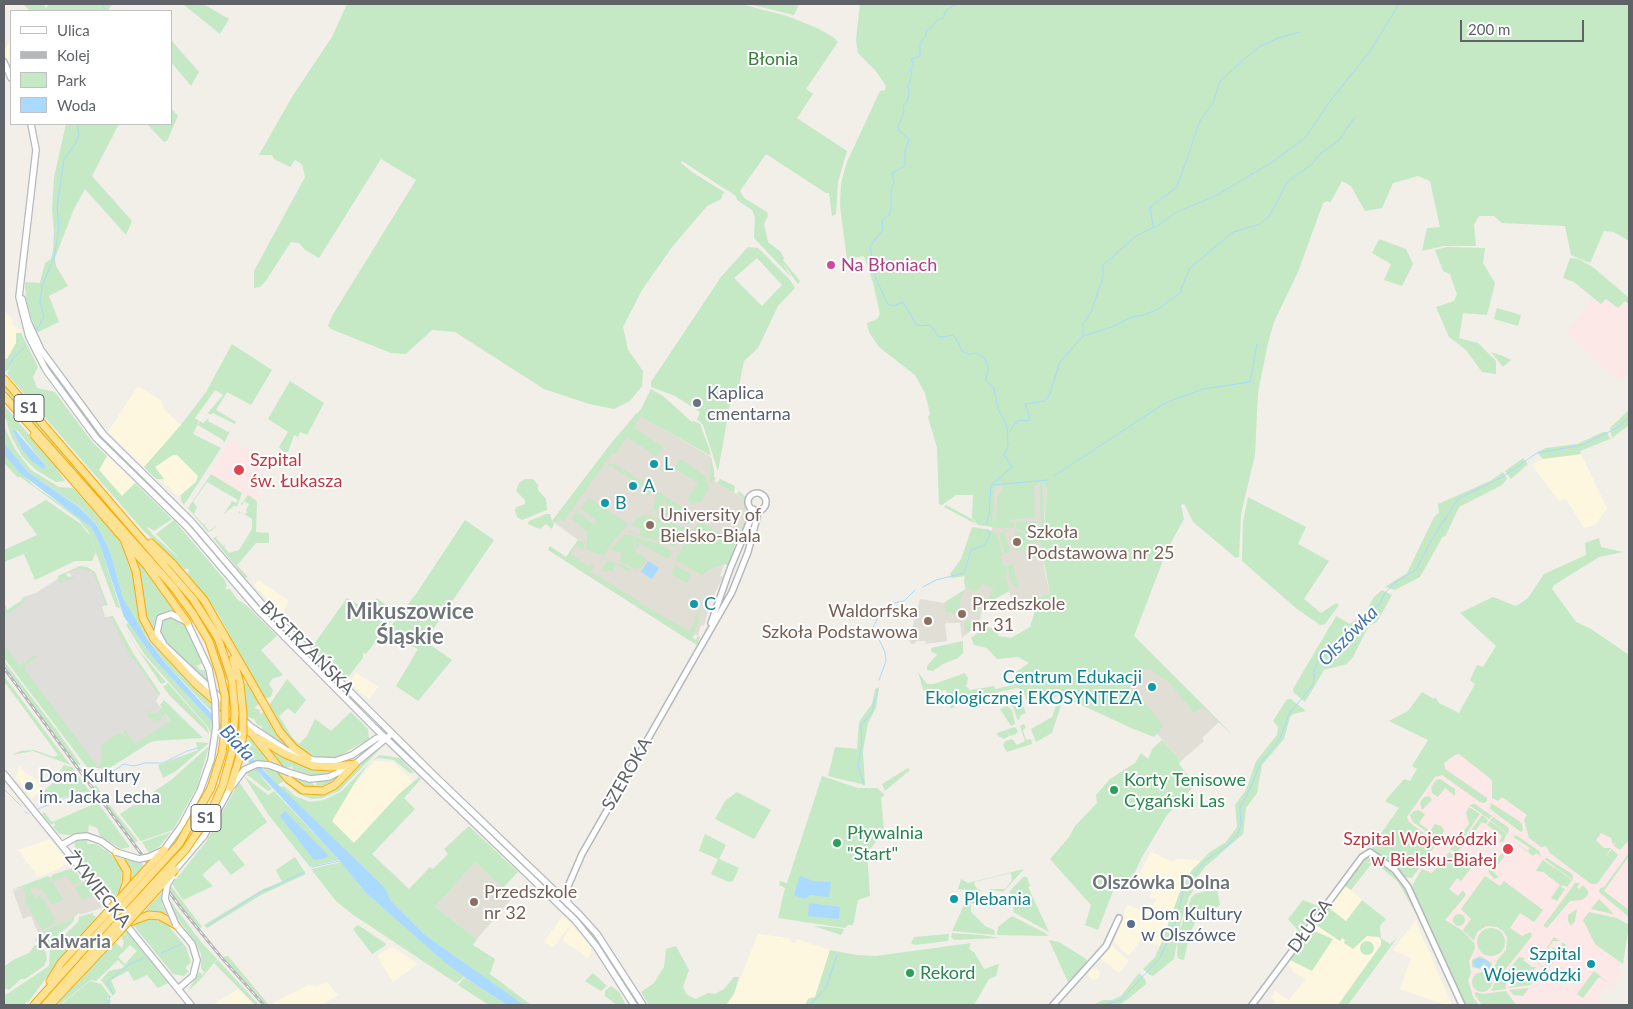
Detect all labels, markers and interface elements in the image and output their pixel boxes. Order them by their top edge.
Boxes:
legend [10,10,172,125]
scale bar [1463,10,1587,42]
text: 200 m [1468,20,1510,38]
text: Ulica [57,21,90,39]
text: Kolej [57,46,90,64]
park label: Błonia [748,48,798,70]
text: Park [57,71,86,89]
text: Woda [57,96,96,114]
place label: Na Błoniach [841,254,937,276]
marker: Na Błoniach [825,259,837,271]
place label: Kaplica cmentarna [707,382,791,424]
road number: S1 [14,394,44,422]
marker: Kaplica cmentarna [691,397,703,409]
place label: Szpital św. Łukasza [250,449,342,492]
place label: L [664,453,673,475]
marker: L [648,458,660,470]
marker: Szpital św. Łukasza [232,463,246,477]
place label: A [643,475,655,497]
marker: A [627,480,639,492]
place label: B [615,492,627,514]
marker: B [599,497,611,509]
place label: University of Bielsko-Biala [660,504,761,546]
marker: University of Bielsko-Biala [644,519,656,531]
place label: Szkoła Podstawowa nr 25 [1027,521,1175,564]
marker: Szkoła Podstawowa nr 25 [1011,536,1023,548]
place label: C [704,593,716,615]
place label: Przedszkole nr 31 [972,593,1065,636]
street label: BYSTRZAŃSKA [255,596,359,700]
marker: C [688,598,700,610]
district label: Mikuszowice Śląskie [346,599,474,650]
place label: Waldorfska Szkoła Podstawowa [762,600,918,642]
water label: Olszówka [1313,601,1383,671]
marker: Przedszkole nr 31 [956,608,968,620]
marker: Waldorfska Szkoła Podstawowa [922,615,934,627]
place label: Centrum Edukacji Ekologicznej EKOSYNTEZA [925,666,1142,709]
marker: Centrum Edukacji Ekologicznej EKOSYNTEZA [1146,681,1158,693]
water label: Biała [215,720,259,766]
street label: SZEROKA [597,734,657,814]
place label: Dom Kultury im. Jacka Lecha [39,765,160,808]
place label: Korty Tenisowe Cygański Las [1124,769,1246,812]
marker: Dom Kultury im. Jacka Lecha [23,780,35,792]
marker: Korty Tenisowe Cygański Las [1108,784,1120,796]
road number: S1 [191,804,221,831]
place label: Pływalnia "Start" [847,822,923,864]
place label: Szpital Wojewódzki w Bielsku-Białej [1343,828,1497,871]
marker: Pływalnia "Start" [831,837,843,849]
marker: Szpital Wojewódzki w Bielsku-Białej [1501,842,1515,856]
street label: ŻYWIECKA [61,846,135,932]
district label: Olszówka Dolna [1092,872,1230,894]
place label: Przedszkole nr 32 [484,881,577,924]
place label: Plebania [964,888,1031,910]
marker: Plebania [948,893,960,905]
street label: DŁUGA [1283,895,1337,957]
marker: Przedszkole nr 32 [468,896,480,908]
place label: Dom Kultury w Olszówce [1141,903,1242,946]
marker: Dom Kultury w Olszówce [1125,918,1137,930]
district label: Kalwaria [37,931,111,953]
place label: Szpital Wojewódzki [1484,943,1581,986]
marker: Szpital Wojewódzki [1585,958,1597,970]
place label: Rekord [920,962,975,984]
marker: Rekord [904,967,916,979]

